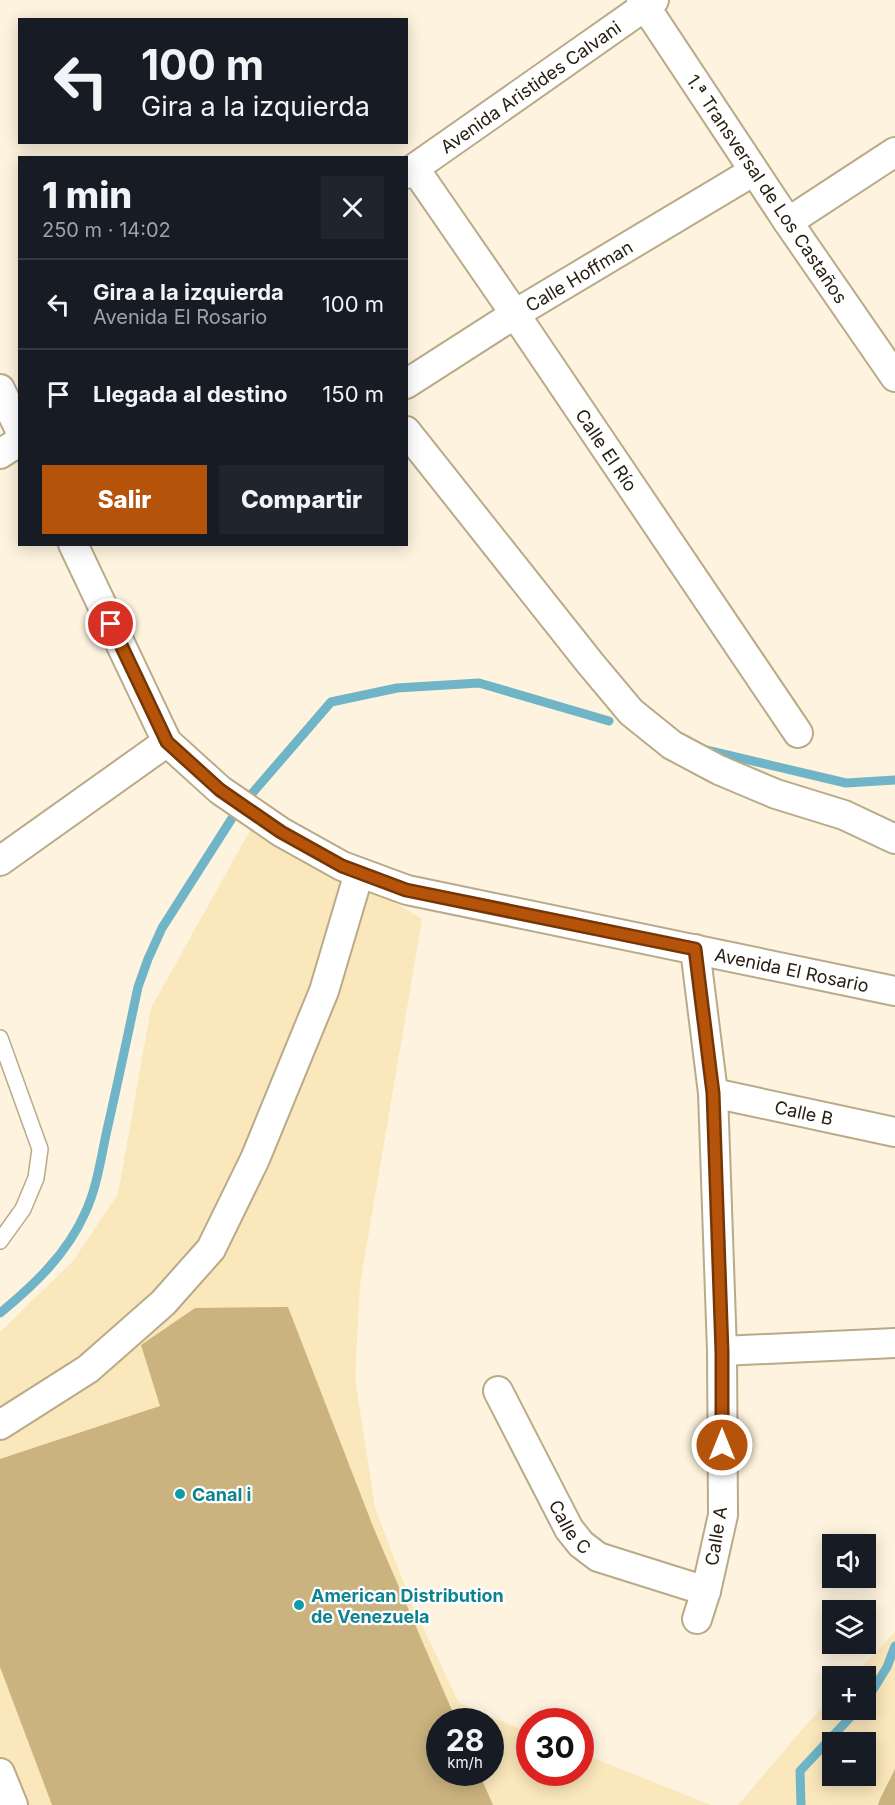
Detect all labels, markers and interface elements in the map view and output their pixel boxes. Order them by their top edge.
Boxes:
street label: Avenida Aristides Calvani [436,16,625,157]
text: 100 m [141,39,264,90]
icon: left [42,42,120,120]
street label: 1.ª Transversal de Los Castaños [682,71,852,307]
text: Gira a la izquierda [141,90,370,123]
text: 1 min [42,173,132,217]
button: close [321,176,384,239]
text: 250 m · 14:02 [42,218,171,242]
street label: Calle Hoffman [522,236,636,316]
text: Gira a la izquierda [93,279,284,305]
icon: left [42,288,75,321]
text: 100 m [322,291,384,317]
text: Avenida El Rosario [93,305,267,329]
icon: arrive [42,378,75,411]
text: Llegada al destino [93,381,287,407]
text: 150 m [322,381,384,407]
street label: Calle El Río [572,405,642,495]
button: Salir [42,465,207,534]
button: Compartir [219,465,384,534]
pin [85,598,136,649]
icon: arrive [94,607,127,640]
street label: Avenida El Rosario [713,943,871,996]
street label: Calle B [773,1096,835,1129]
position arrow [690,1413,754,1477]
place label: Canal i [192,1484,251,1505]
marker: Canal i [173,1487,187,1501]
street label: Calle C [545,1496,595,1558]
street label: Calle A [701,1505,731,1567]
map controls [822,1534,876,1786]
button: sound [822,1534,876,1588]
place label: American Distribution de Venezuela [311,1585,504,1627]
marker: American Distribution de Venezuela [292,1598,306,1612]
button: layers [822,1600,876,1654]
button: + [822,1666,876,1720]
speed limit sign: 30 [516,1708,594,1786]
text: 28 [446,1722,484,1758]
button: − [822,1732,876,1786]
text: km/h [447,1753,483,1772]

